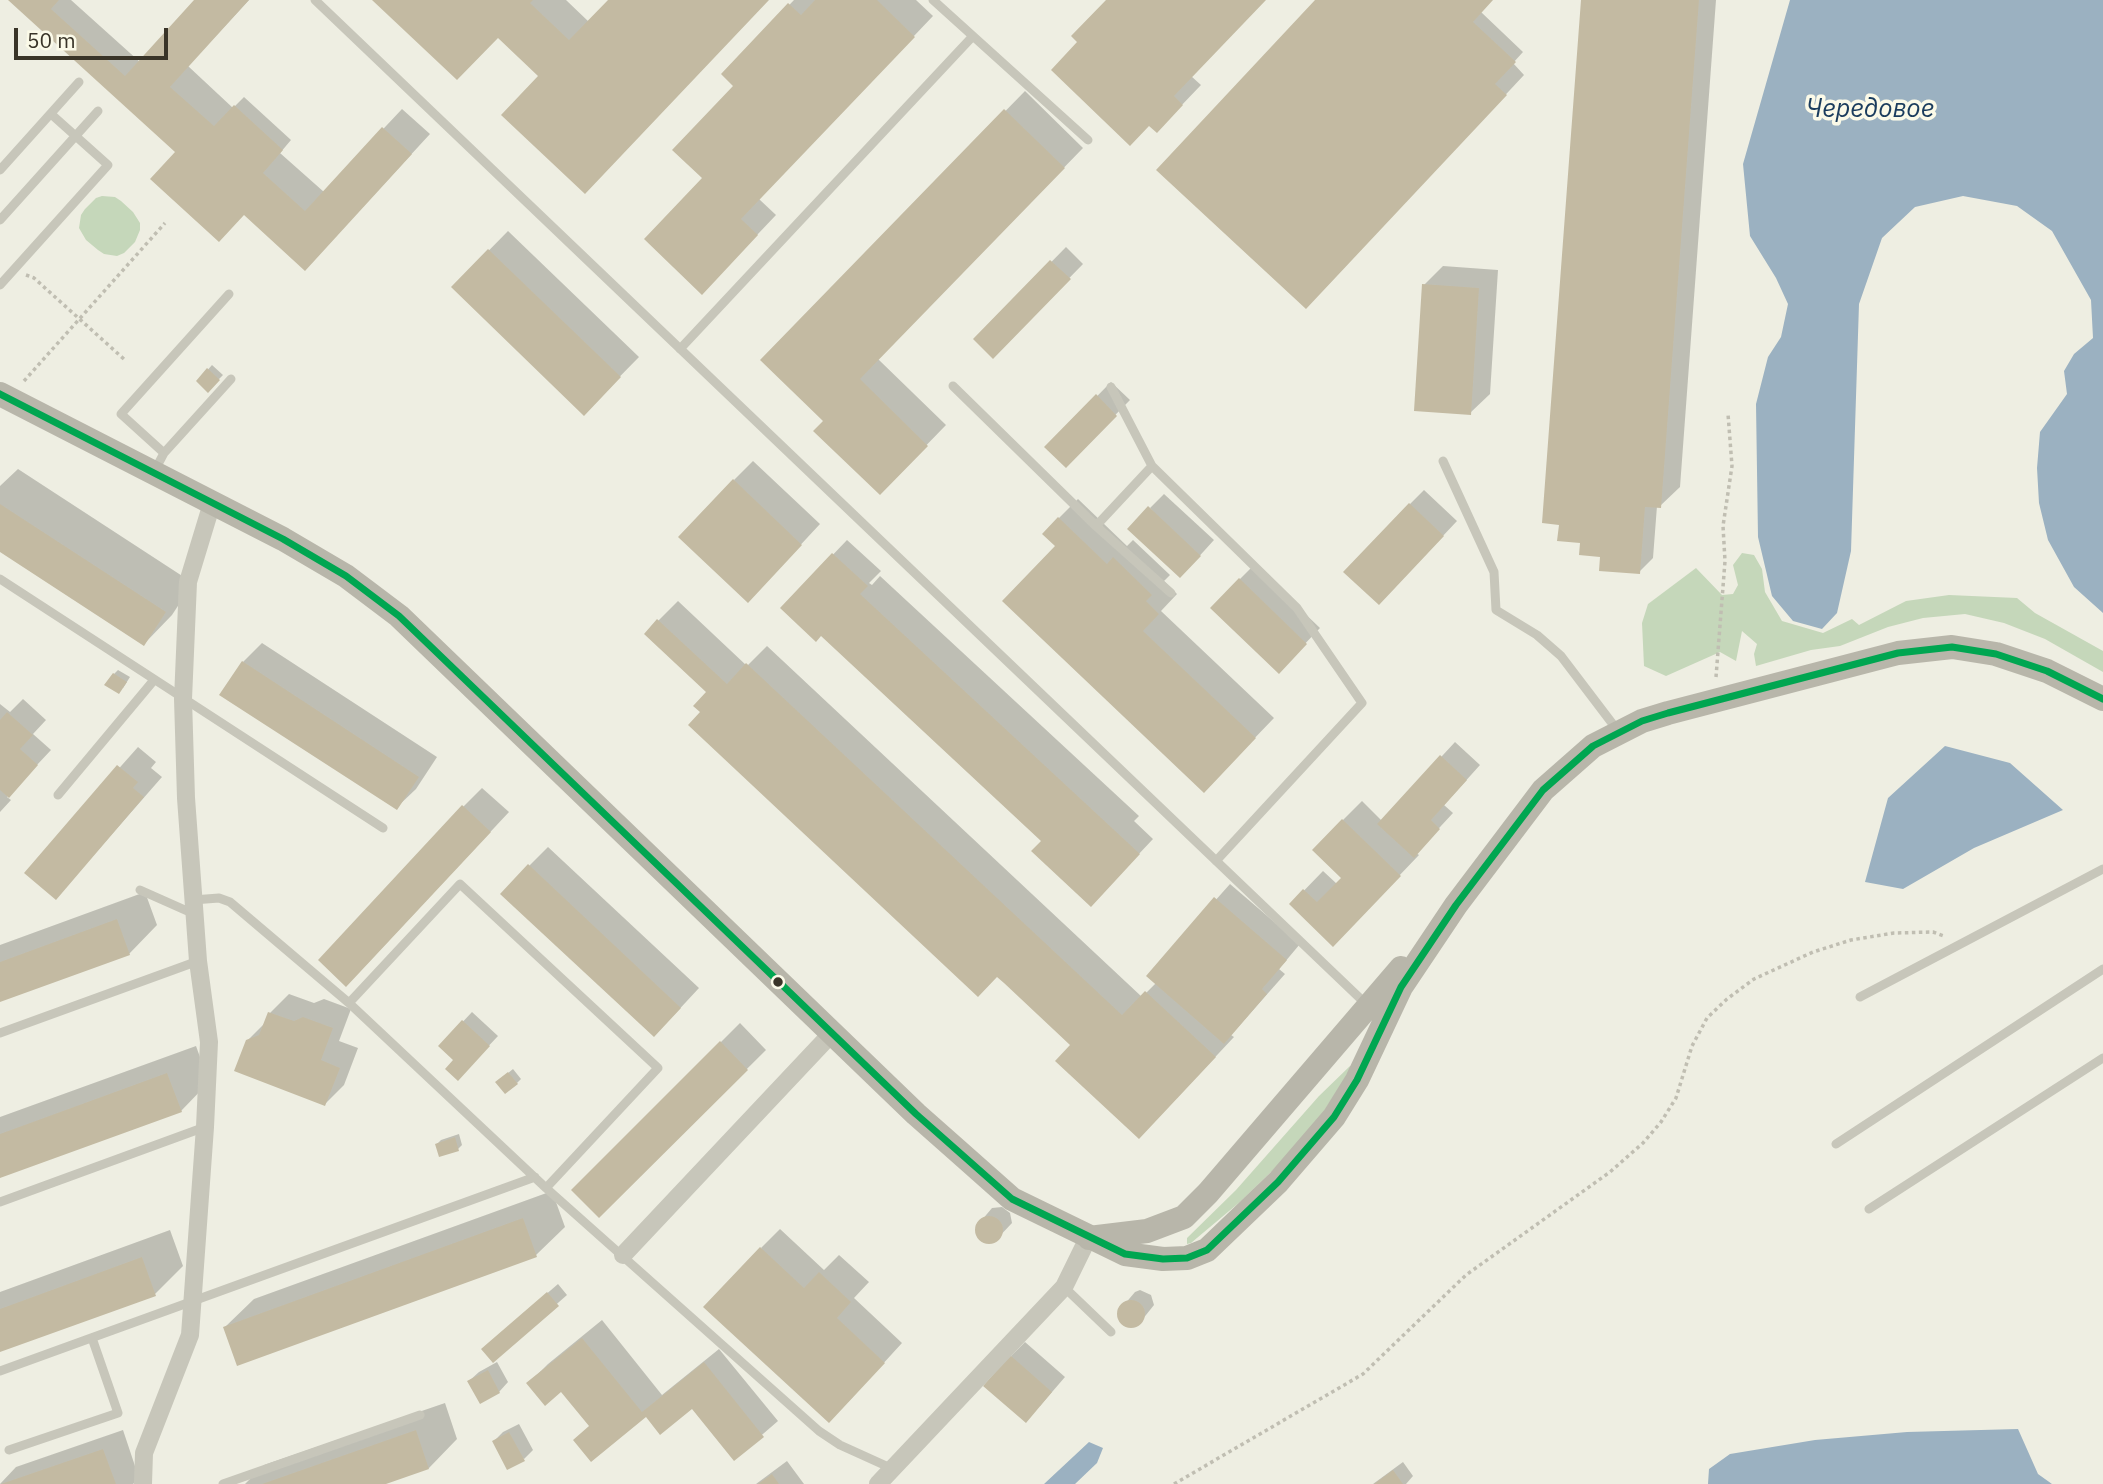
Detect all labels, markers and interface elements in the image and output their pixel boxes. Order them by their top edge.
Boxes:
scale bar [18,14,172,58]
text: 50 m [27,26,76,54]
water label: Чередовое [1806,93,1934,125]
unlabelled marker [771,975,785,989]

